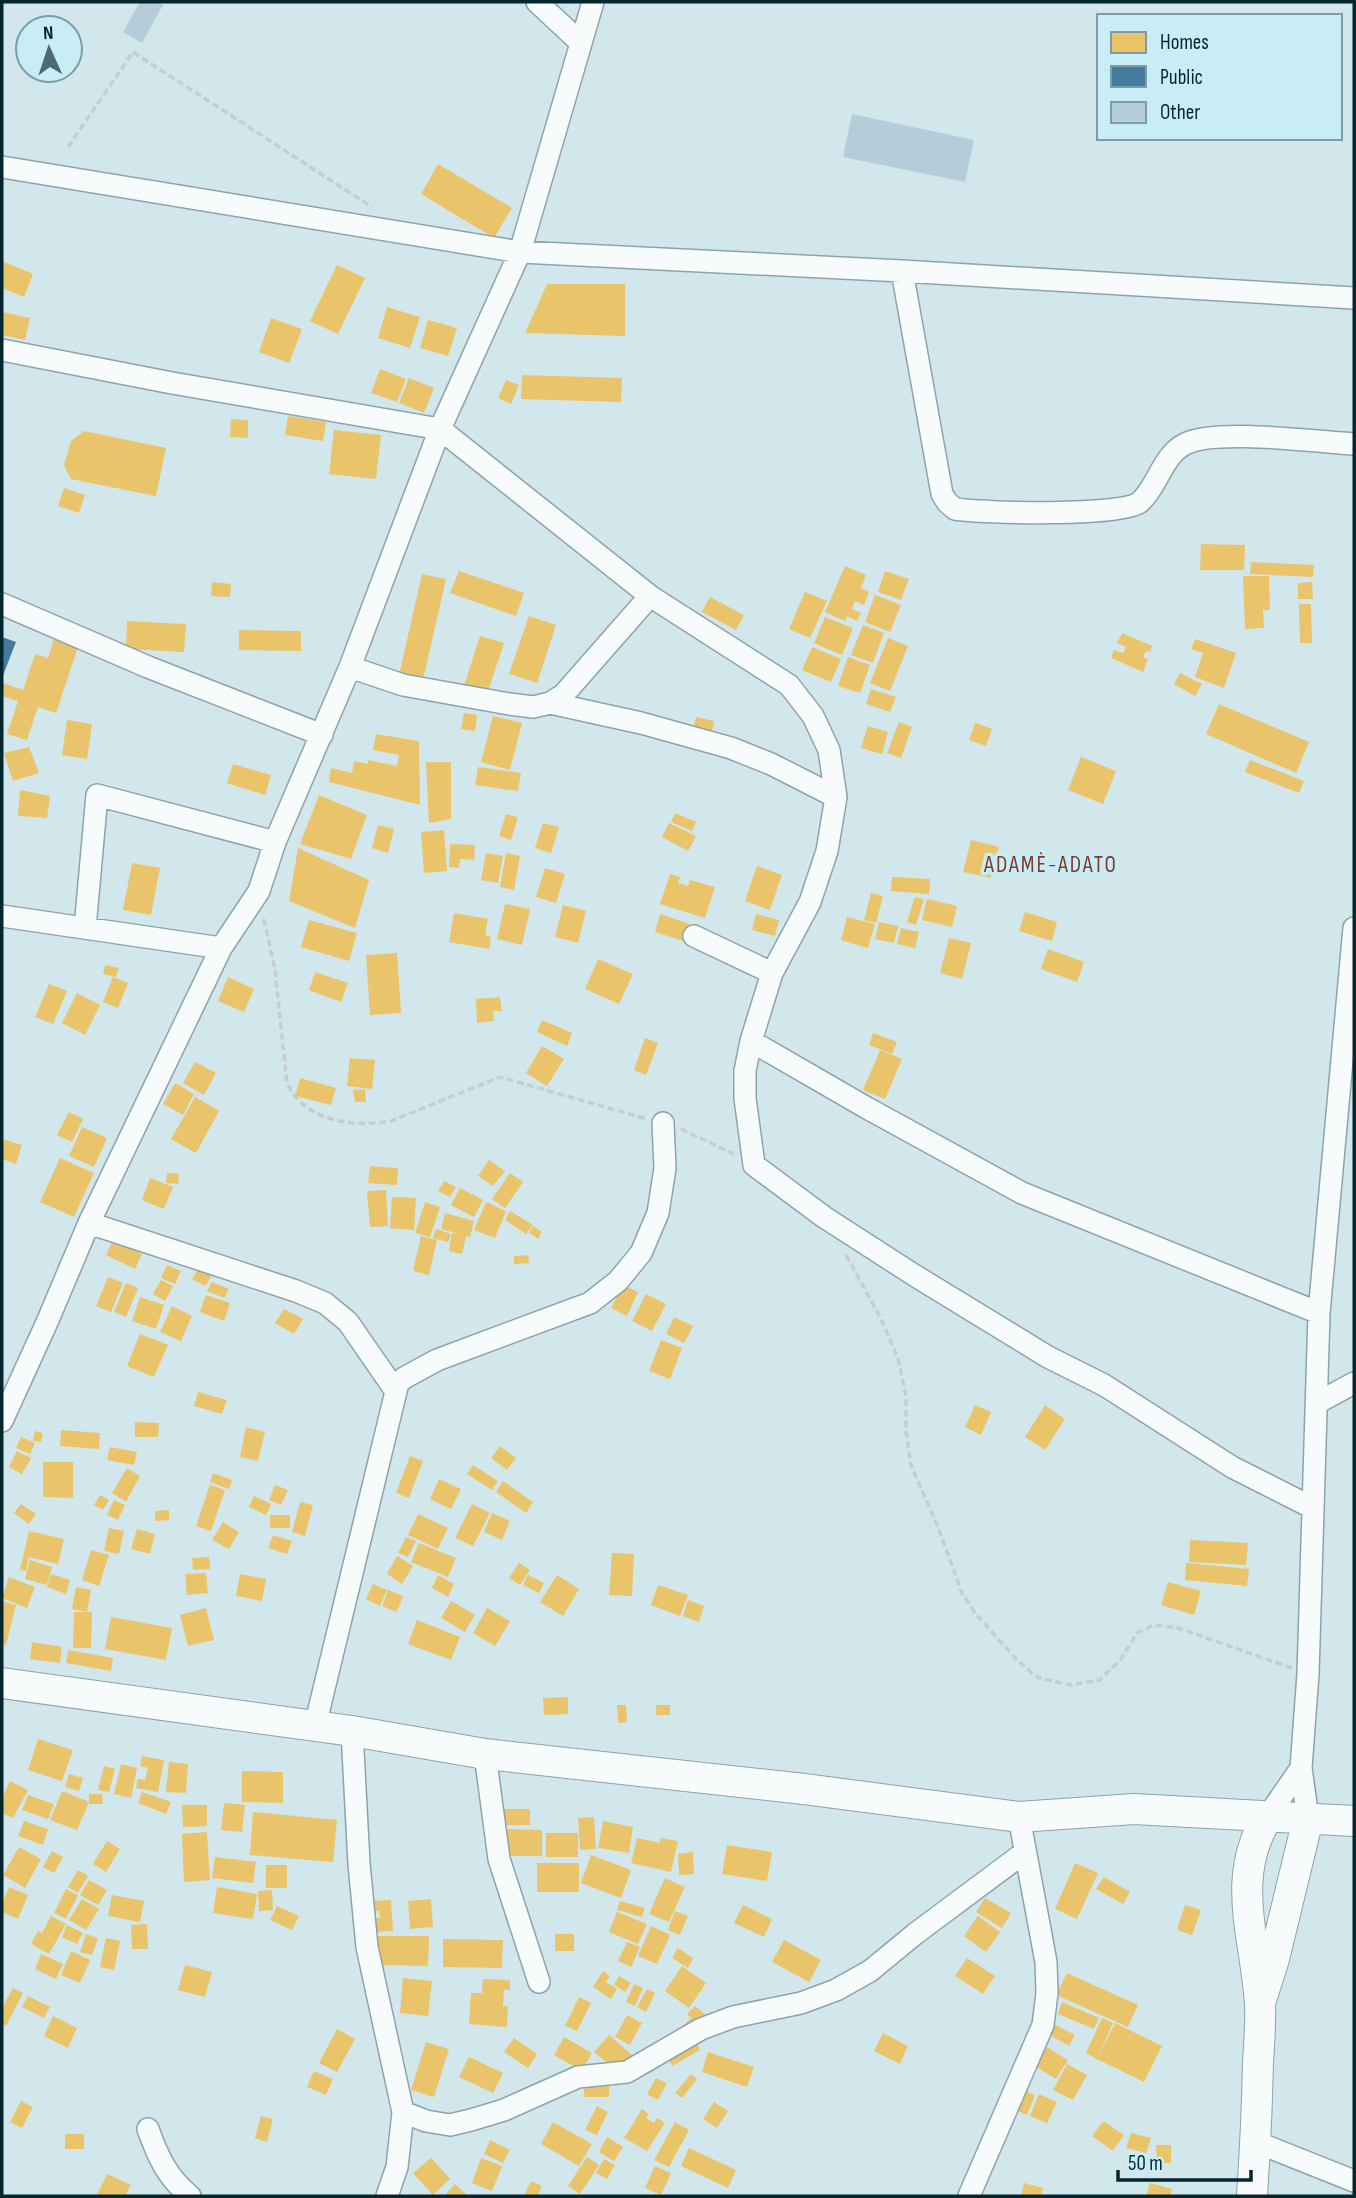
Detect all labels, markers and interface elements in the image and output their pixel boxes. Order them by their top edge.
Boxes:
north arrow [14,14,84,84]
legend [1097,14,1342,140]
text: N [43,22,54,45]
text: Homes [1160,30,1209,55]
text: Public [1160,65,1203,90]
text: Other [1160,100,1200,125]
district label: ADAMÈ-ADATO [983,851,1118,879]
scale bar [1118,2138,1251,2182]
text: 50 m [1128,2151,1163,2176]

